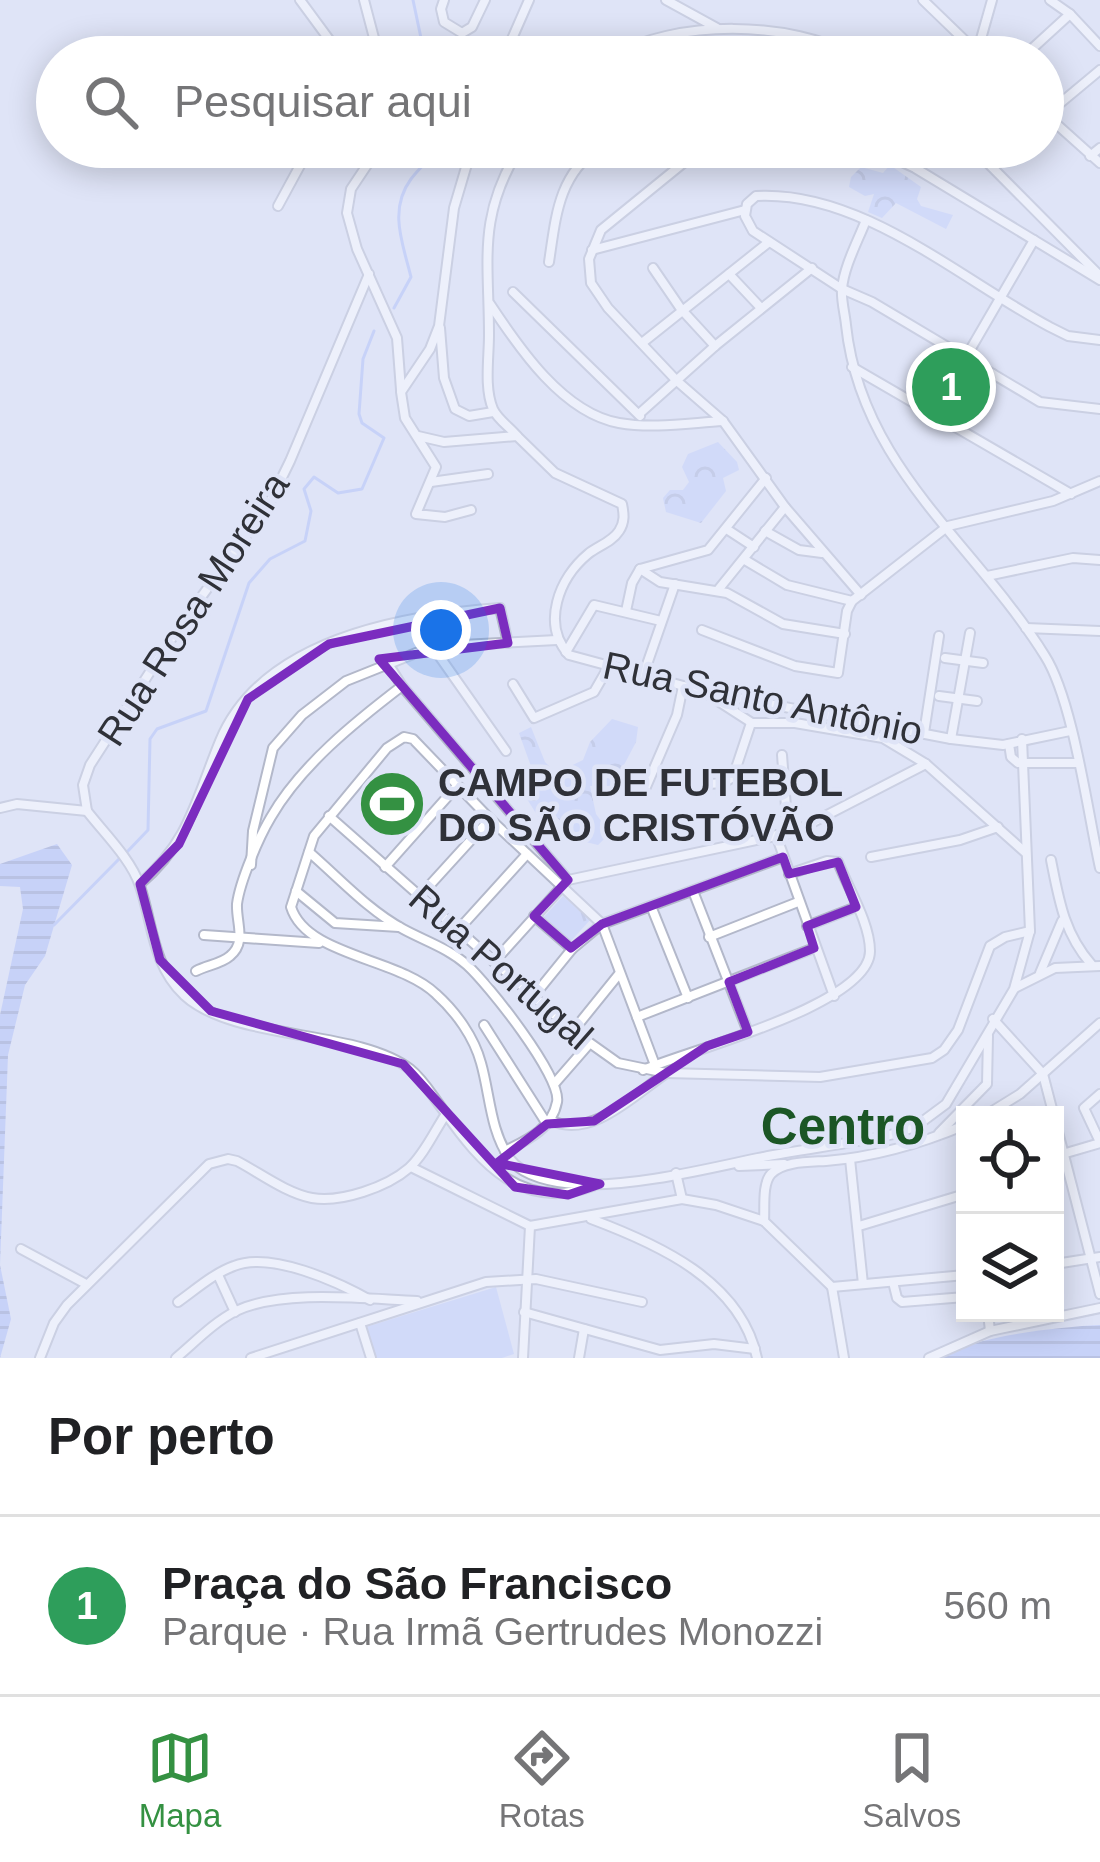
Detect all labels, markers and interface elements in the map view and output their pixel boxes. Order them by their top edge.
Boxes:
search box [36,36,1064,168]
icon: search [78,69,144,135]
text: Pesquisar aqui [174,76,472,127]
pin: 1 [912,342,990,432]
street label: Rua Rosa Moreira [89,464,297,753]
your location [411,600,471,660]
street label: Rua Santo Antônio [599,643,927,753]
place label: CAMPO DE FUTEBOL DO SÃO CRISTÓVÃO [438,761,843,849]
sports icon: CAMPO DE FUTEBOL DO SÃO CRISTÓVÃO [357,769,427,839]
street label: Rua Portugal [401,876,601,1058]
district label: Centro [761,1098,925,1155]
map controls [956,1106,1064,1322]
button: locate [956,1106,1064,1214]
button: layers [956,1214,1064,1322]
text: Por perto [48,1408,275,1465]
text: Praça do São Francisco [162,1558,672,1609]
text: 1 [76,1584,98,1627]
text: 560 m [944,1584,1052,1627]
text: Parque · Rua Irmã Gertrudes Monozzi [162,1610,823,1653]
tab: Mapa [139,1725,221,1835]
tab: Rotas [499,1725,585,1835]
tab: Salvos [862,1725,961,1835]

